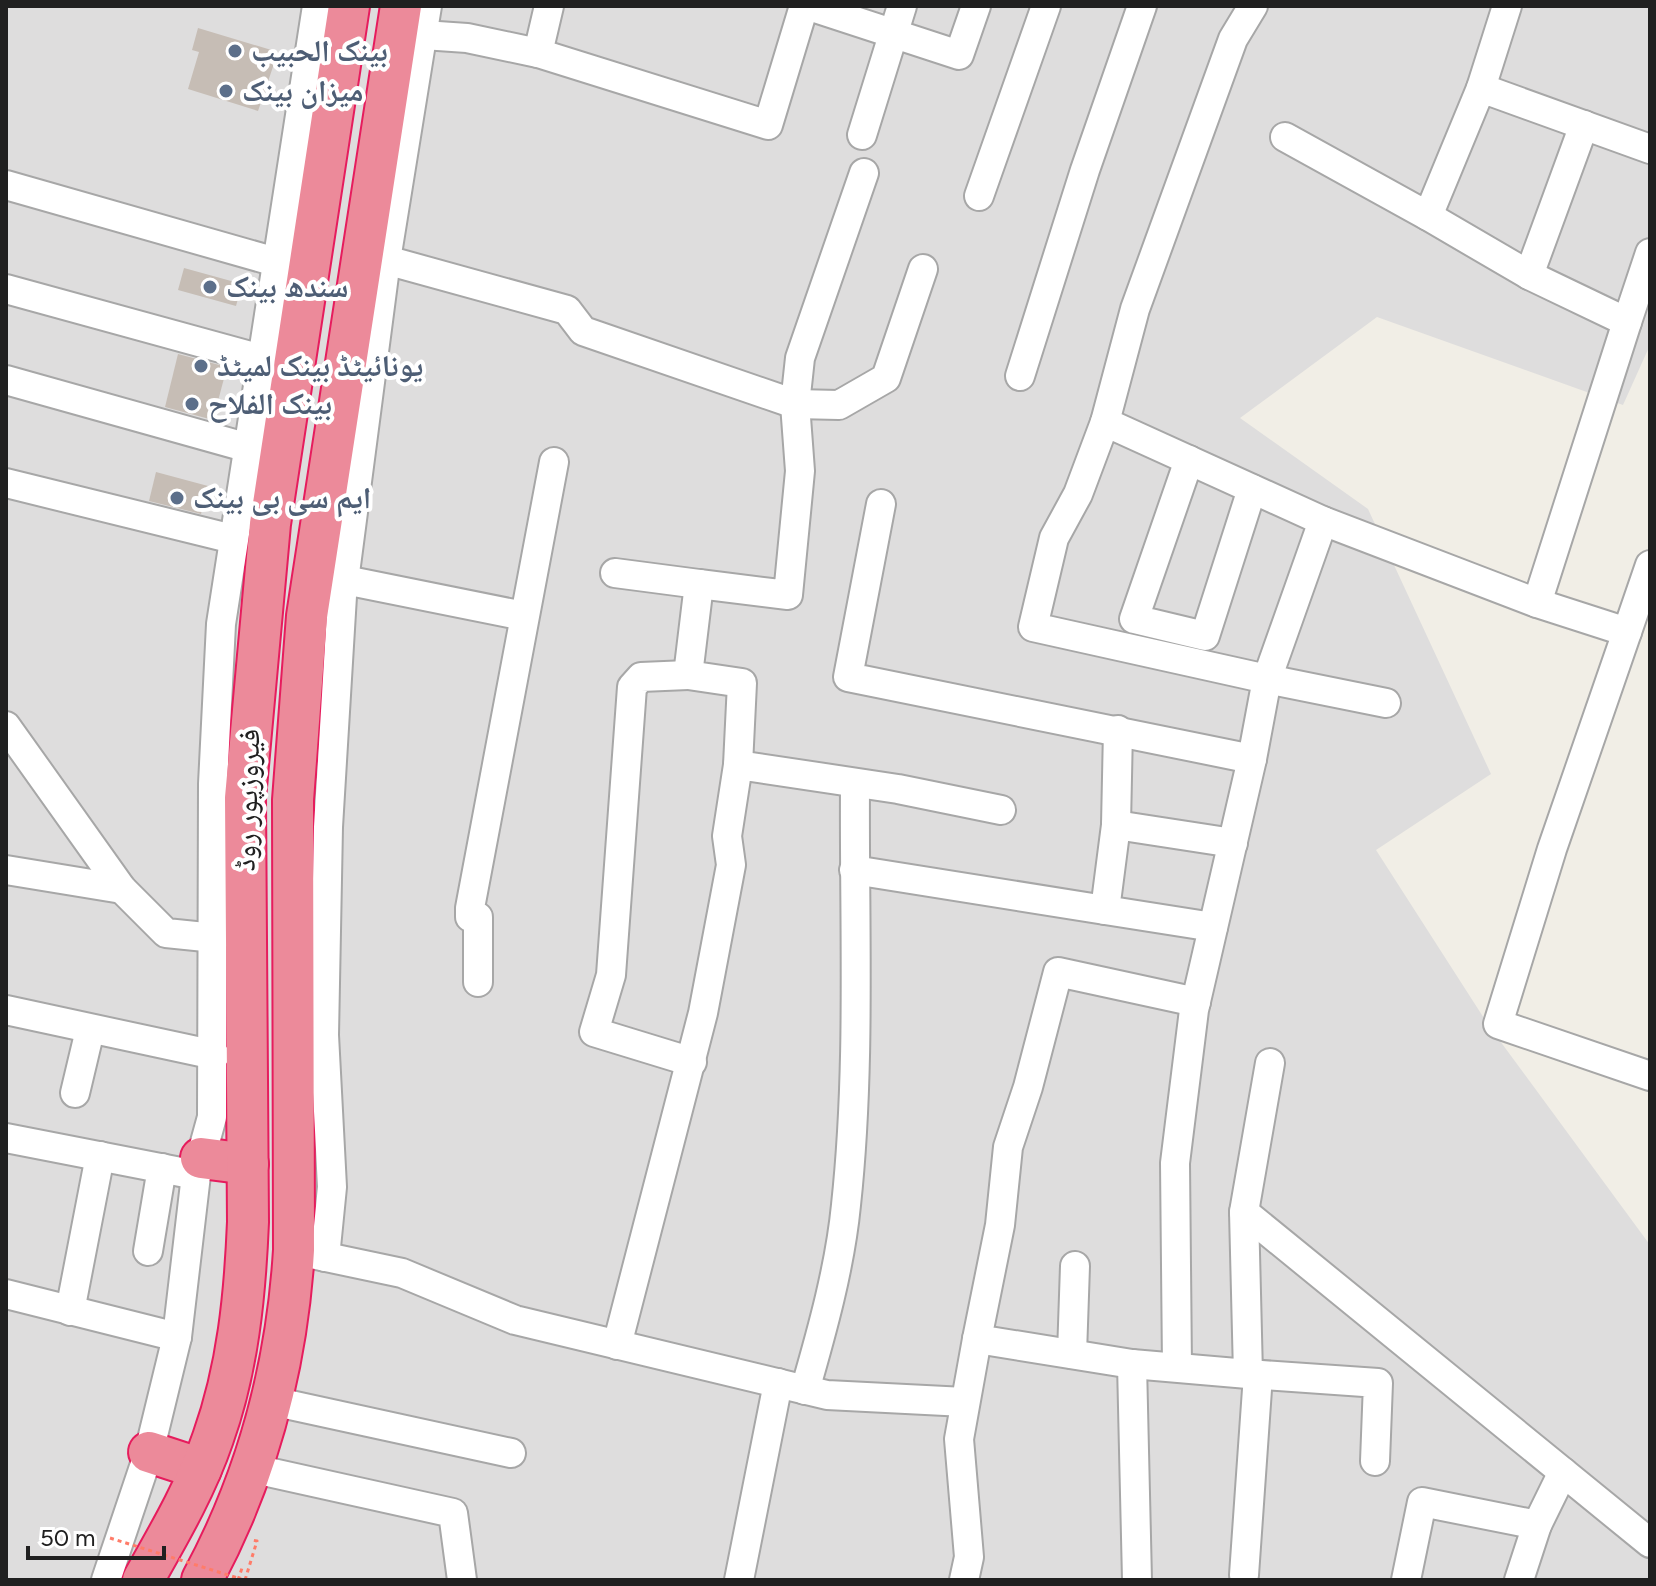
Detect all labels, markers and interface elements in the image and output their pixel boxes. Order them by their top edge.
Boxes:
place label: بينک الحبيب [251,32,388,69]
marker: بينک الحبيب [226,42,244,60]
place label: میزان بینک [242,72,363,109]
marker: میزان بینک [217,82,235,100]
place label: سندھ بینک [226,268,348,305]
marker: سندھ بینک [201,278,219,296]
place label: یونائیٹڈ بینک لمیٹڈ [217,347,423,384]
marker: یونائیٹڈ بینک لمیٹڈ [192,357,210,375]
place label: بینک الفلاح [208,385,332,423]
marker: بینک الفلاح [183,395,201,413]
place label: ایم سی بی بینک [193,479,371,518]
marker: ایم سی بی بینک [168,489,186,507]
street label: فیروزپور روڈ [226,728,268,872]
scale bar [28,1510,164,1560]
text: 50 m [40,1523,96,1552]

